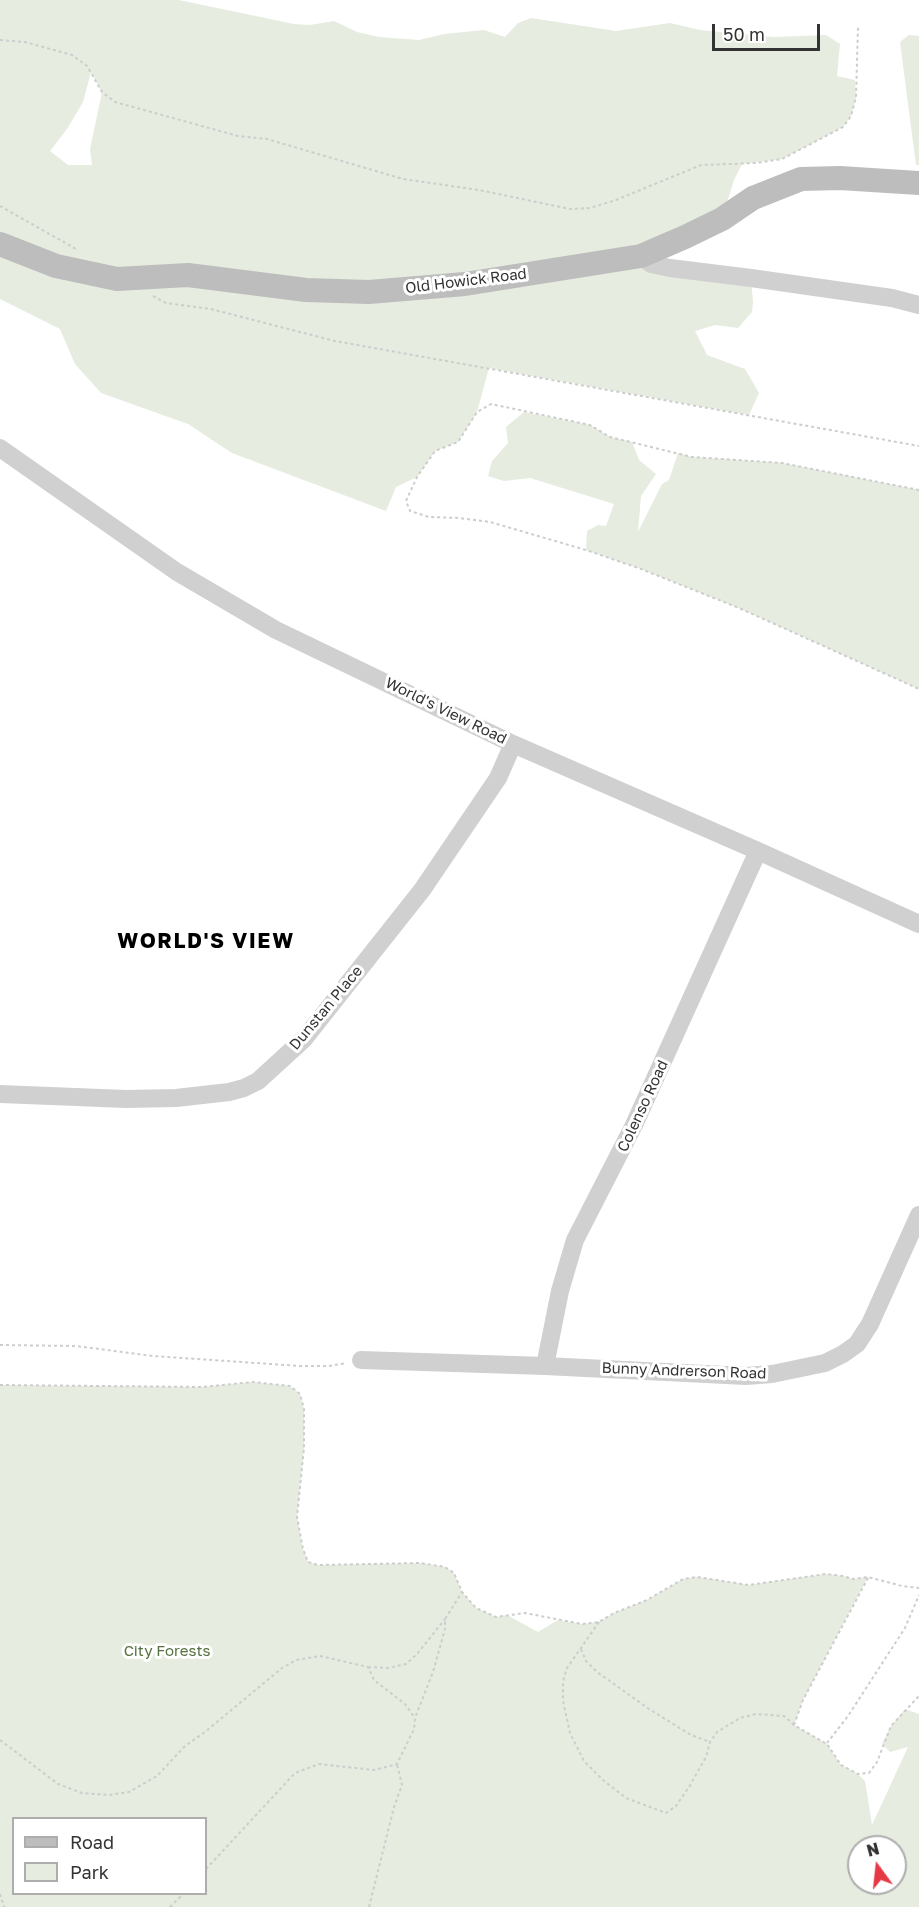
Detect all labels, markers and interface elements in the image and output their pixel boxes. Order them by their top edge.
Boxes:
scale bar [715,12,823,50]
text: 50 m [723,23,765,45]
street label: Old Howick Road [404,265,528,297]
street label: World's View Road [382,674,510,748]
district label: WORLD'S VIEW [117,928,295,954]
street label: Dunstan Place [286,962,366,1054]
street label: Colenso Road [614,1057,672,1155]
street label: Bunny Andrerson Road [601,1359,767,1383]
park label: City Forests [124,1642,210,1660]
legend [12,1817,207,1895]
text: Road [70,1831,114,1853]
north arrow [847,1835,907,1895]
text: N [864,1838,881,1861]
text: Park [70,1861,109,1883]

